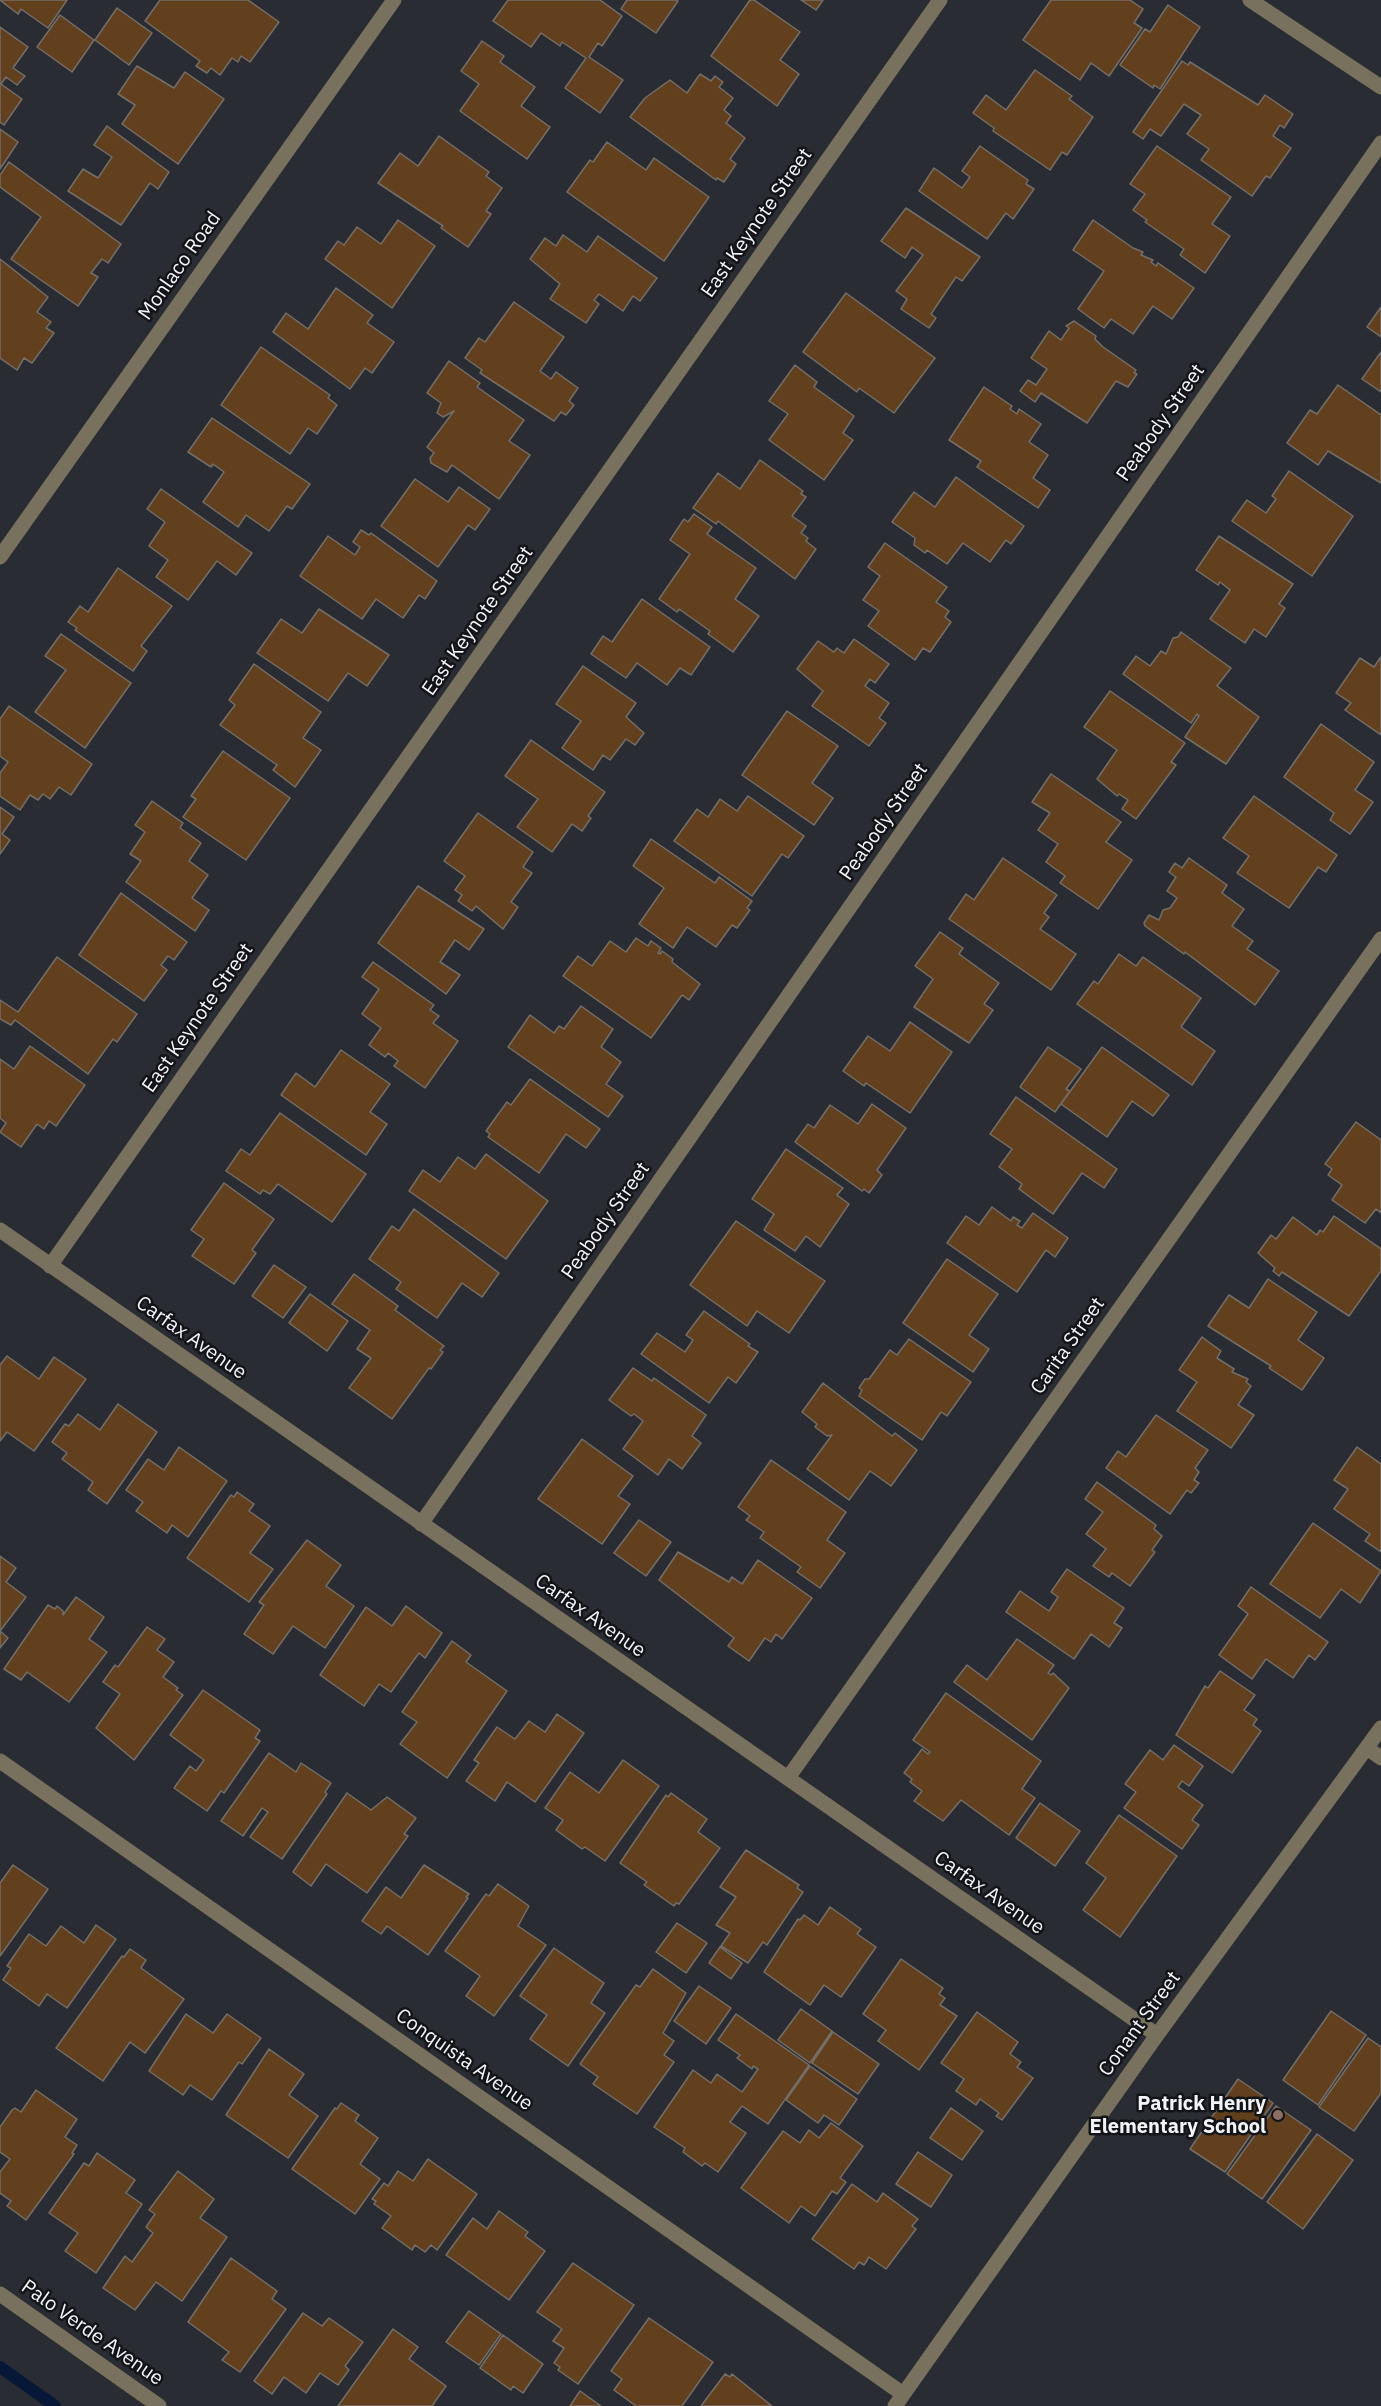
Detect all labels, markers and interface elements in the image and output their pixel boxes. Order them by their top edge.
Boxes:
street label: East Keynote Street [696,144,818,302]
street label: Monlaco Road [134,207,226,325]
street label: Peabody Street [1112,360,1210,486]
street label: East Keynote Street [417,542,539,700]
street label: Peabody Street [835,759,933,885]
street label: East Keynote Street [137,939,259,1097]
street label: Peabody Street [557,1158,655,1284]
street label: Carfax Avenue [131,1291,251,1385]
street label: Carita Street [1026,1293,1110,1399]
street label: Carfax Avenue [530,1569,650,1663]
street label: Carfax Avenue [929,1846,1049,1940]
street label: Conant Street [1094,1967,1186,2081]
street label: Conquista Avenue [391,2004,537,2116]
place label: Patrick Henry Elementary School [1090,2092,1266,2139]
marker: Patrick Henry Elementary School [1271,2108,1285,2122]
street label: Palo Verde Avenue [16,2275,168,2391]

